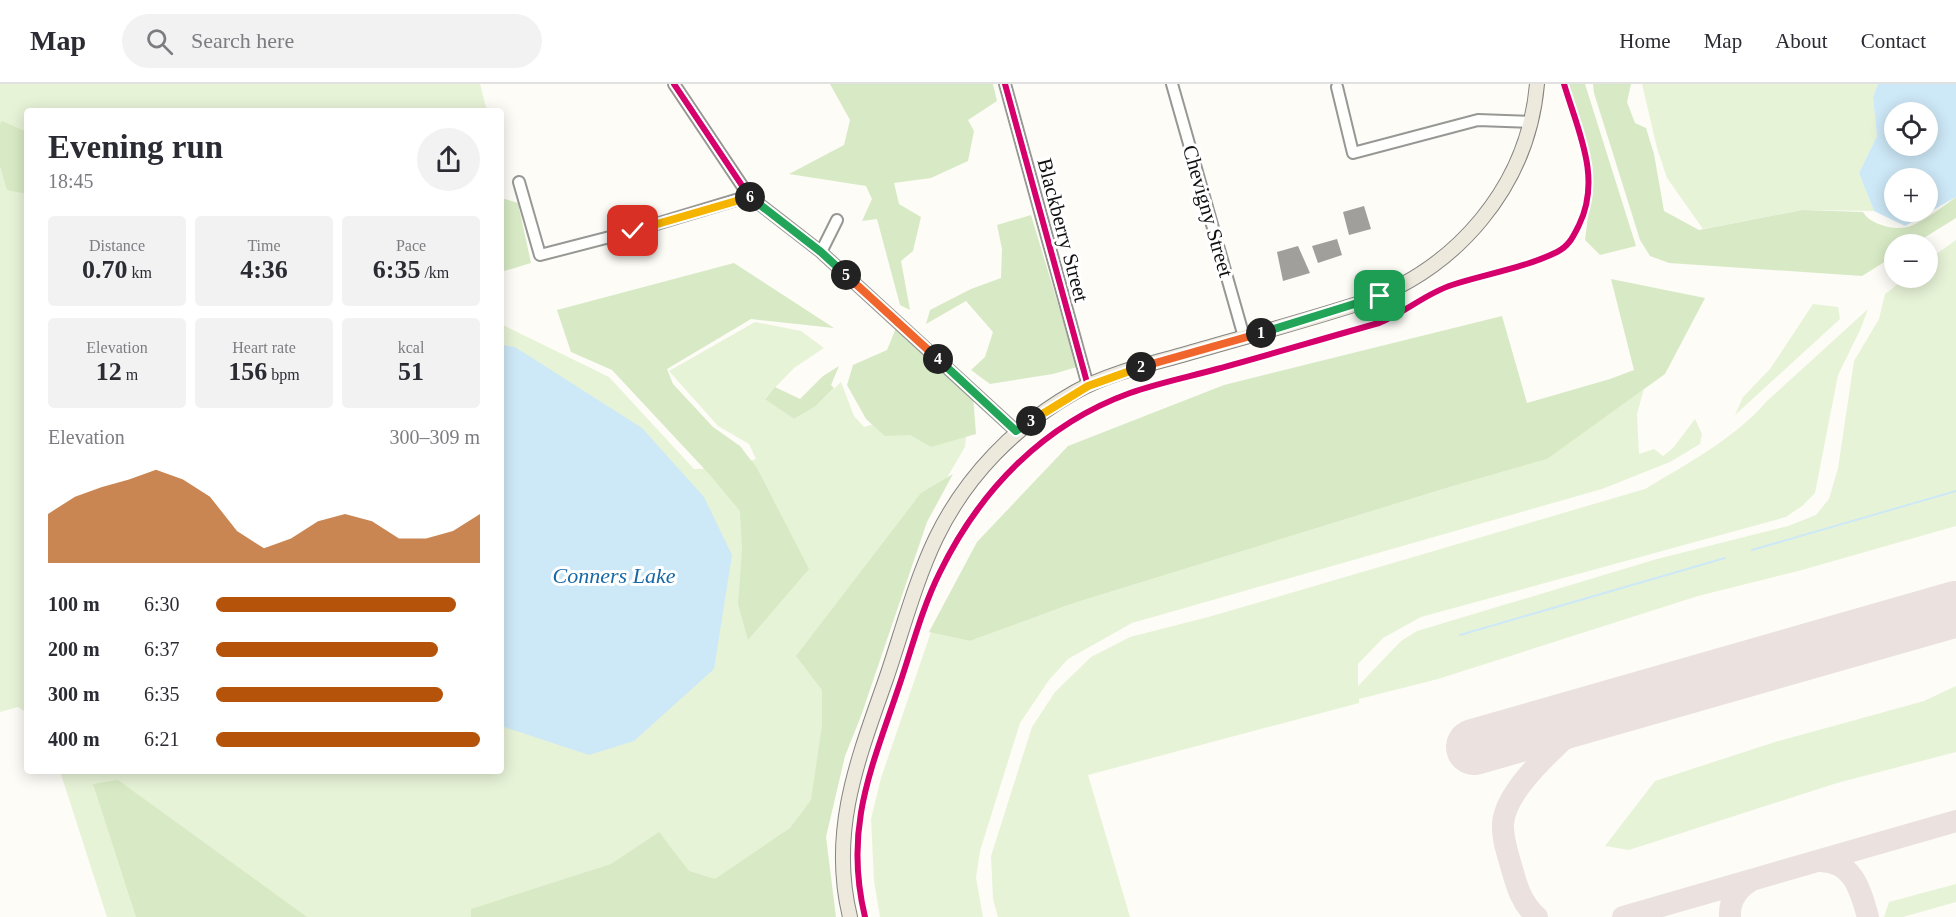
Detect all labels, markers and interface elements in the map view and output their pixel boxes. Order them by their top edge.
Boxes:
search box [122,14,542,68]
text: Map [30,25,86,56]
icon: search [143,25,176,58]
text: Search here [191,28,294,53]
text: Home [1619,29,1671,53]
text: Map [1704,29,1742,53]
text: About [1775,29,1828,53]
text: Contact [1861,29,1926,53]
map controls [1884,102,1938,288]
button: locate [1884,102,1938,156]
button: share [417,128,480,191]
text: Evening run [48,129,223,165]
street label: Chevigny Street [1178,142,1238,280]
street label: Blackberry Street [1032,156,1094,305]
button: + [1884,168,1938,222]
text: 18:45 [48,170,94,192]
pin: 6 [735,182,765,212]
text: 6 [746,188,754,205]
pin [607,205,658,256]
icon: check [616,214,649,247]
button: − [1884,234,1938,288]
text: Distance [89,237,145,254]
text: Time [247,237,281,254]
text: Pace [396,237,426,254]
text: 0.70 [82,255,128,284]
text: 4:36 [240,255,288,284]
text: 6:35 [373,255,420,284]
pin: 5 [831,260,861,290]
text: km [128,264,152,281]
text: /km [420,264,449,281]
text: 5 [842,266,850,283]
pin [1354,270,1405,321]
icon: arrive [1363,279,1396,312]
pin: 1 [1246,318,1276,348]
text: 1 [1257,324,1265,341]
text: Elevation [86,339,148,356]
text: Heart rate [232,339,296,356]
text: kcal [398,339,424,356]
pin: 4 [923,344,953,374]
text: 4 [934,350,942,367]
pin: 2 [1126,352,1156,382]
text: 12 [96,357,122,386]
text: 156 [228,357,267,386]
text: 51 [398,357,424,386]
text: 2 [1137,358,1145,375]
text: m [122,366,138,383]
text: bpm [267,366,300,383]
pin: 3 [1016,406,1046,436]
text: 3 [1027,412,1035,429]
text: Elevation [48,426,125,448]
text: 300–309 m [389,426,480,448]
water label: Conners Lake [553,563,676,588]
text: 100 m [48,593,100,615]
text: 6:30 [144,593,180,615]
text: 200 m [48,638,100,660]
text: 6:37 [144,638,180,660]
text: 300 m [48,683,100,705]
text: 6:35 [144,683,180,705]
text: 400 m [48,728,100,750]
text: 6:21 [144,728,180,750]

